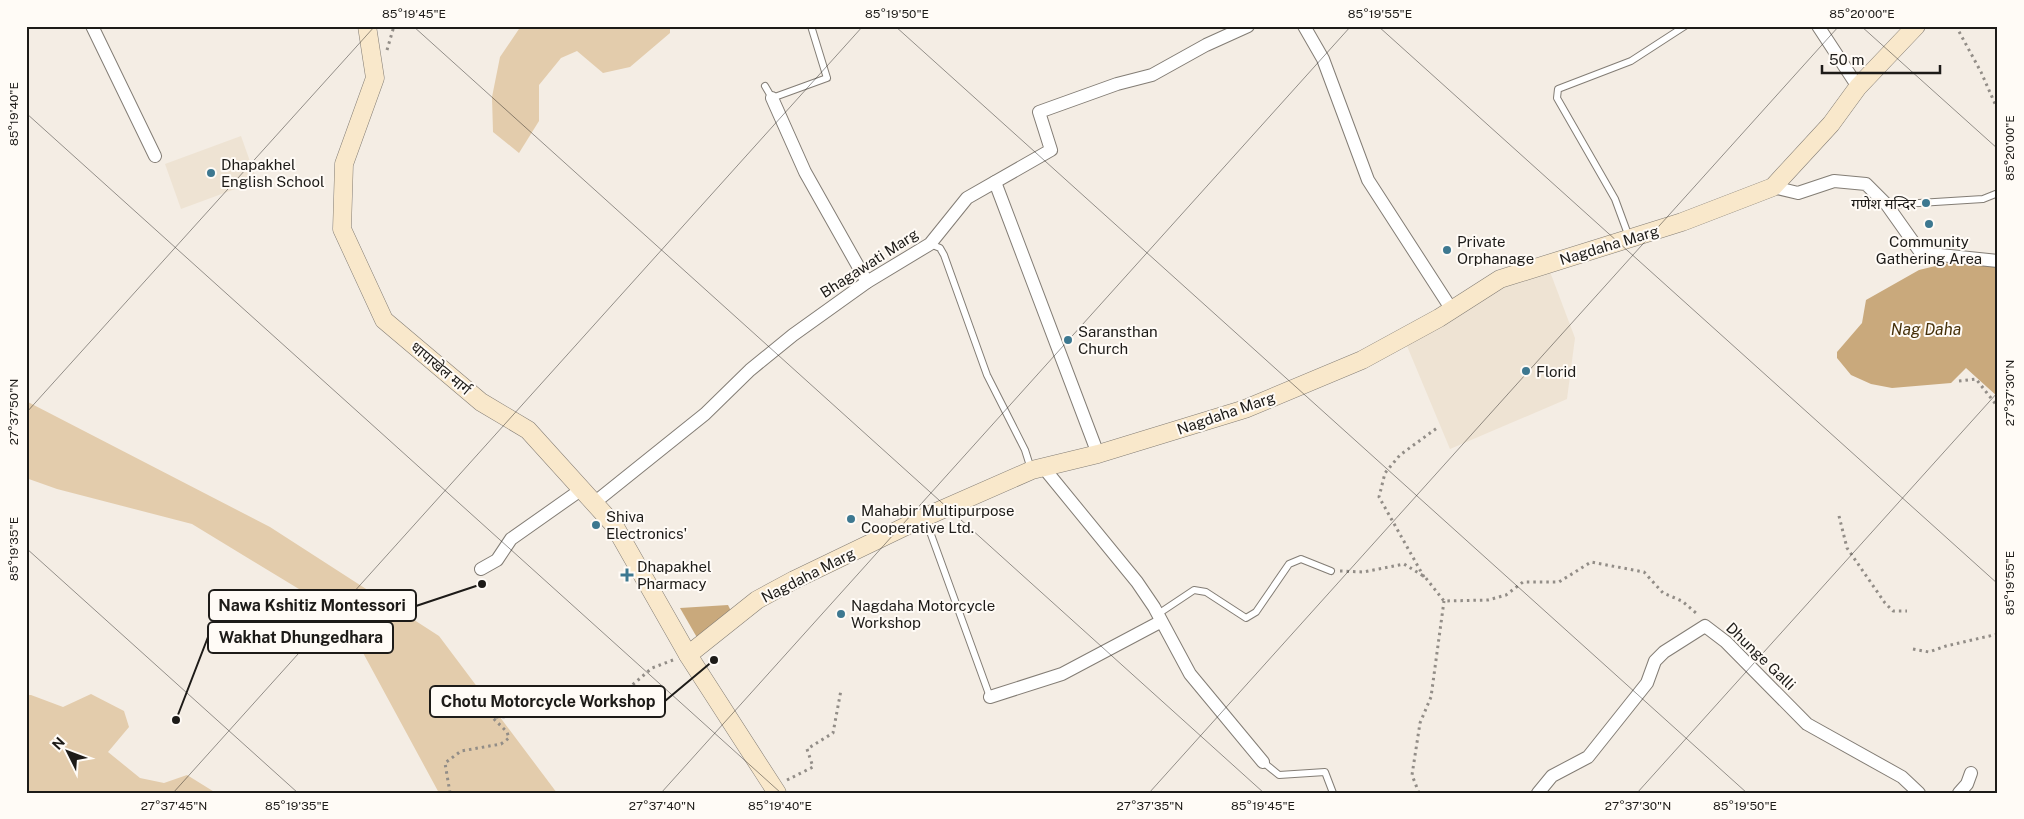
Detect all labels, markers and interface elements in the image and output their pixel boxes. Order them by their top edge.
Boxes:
text: 85°19'45"E [382,7,446,21]
text: 85°19'50"E [865,7,929,21]
text: 85°19'55"E [1348,7,1412,21]
text: 85°20'00"E [1829,7,1895,21]
scale bar [1822,42,1939,74]
text: 50 m [1829,51,1864,68]
text: 85°19'40"E [7,82,21,146]
text: 85°20'00"E [2003,115,2017,181]
place label: Dhapakhel English School [221,156,324,190]
marker: Dhapakhel English School [205,167,217,179]
place label: गणेश मन्दिर [1851,195,1917,212]
marker: गणेश मन्दिर [1920,197,1932,209]
marker: Community Gathering Area [1923,218,1935,230]
street label: Nagdaha Marg [1557,222,1661,268]
street label: Bhagawati Marg [817,225,921,301]
place label: Private Orphanage [1457,233,1534,267]
place label: Community Gathering Area [1876,233,1982,267]
marker: Private Orphanage [1441,244,1453,256]
water label: Nag Daha [1891,320,1961,339]
place label: Saransthan Church [1078,323,1158,357]
marker: Saransthan Church [1062,334,1074,346]
street label: धापाखेल मार्ग [408,338,475,399]
text: 27°37'30"N [2003,360,2017,426]
place label: Florid [1536,363,1576,380]
marker: Florid [1520,365,1532,377]
text: 27°37'50"N [7,379,21,445]
street label: Nagdaha Marg [1175,388,1277,438]
place label: Mahabir Multipurpose Cooperative Ltd. [861,502,1014,536]
place label: Shiva Electronics' [606,508,687,542]
marker: Mahabir Multipurpose Cooperative Ltd. [845,513,857,525]
text: 85°19'35"E [7,517,21,581]
marker: Shiva Electronics' [590,519,602,531]
street label: Nagdaha Marg [758,544,858,606]
text: 85°19'55"E [2003,551,2017,615]
place label: Dhapakhel Pharmacy [637,558,712,592]
marker: Dhapakhel Pharmacy [621,569,633,581]
callout: Nawa Kshitiz Montessori [209,590,416,621]
text: Nawa Kshitiz Montessori [218,596,406,615]
place label: Nagdaha Motorcycle Workshop [851,597,995,631]
marker: Nagdaha Motorcycle Workshop [835,608,847,620]
street label: Dhunge Galli [1723,619,1799,693]
callout: Wakhat Dhungedhara [208,622,393,653]
text: Wakhat Dhungedhara [219,628,383,647]
callout: Chotu Motorcycle Workshop [430,686,665,717]
text: Chotu Motorcycle Workshop [441,692,656,711]
north arrow [42,726,92,776]
text: N [49,734,68,753]
text: 27°37'45"N [141,799,207,813]
text: 85°19'35"E [265,799,329,813]
text: 27°37'40"N [629,799,695,813]
text: 85°19'40"E [748,799,812,813]
text: 27°37'35"N [1117,799,1183,813]
text: 85°19'45"E [1231,799,1295,813]
text: 27°37'30"N [1605,799,1671,813]
text: 85°19'50"E [1713,799,1777,813]

